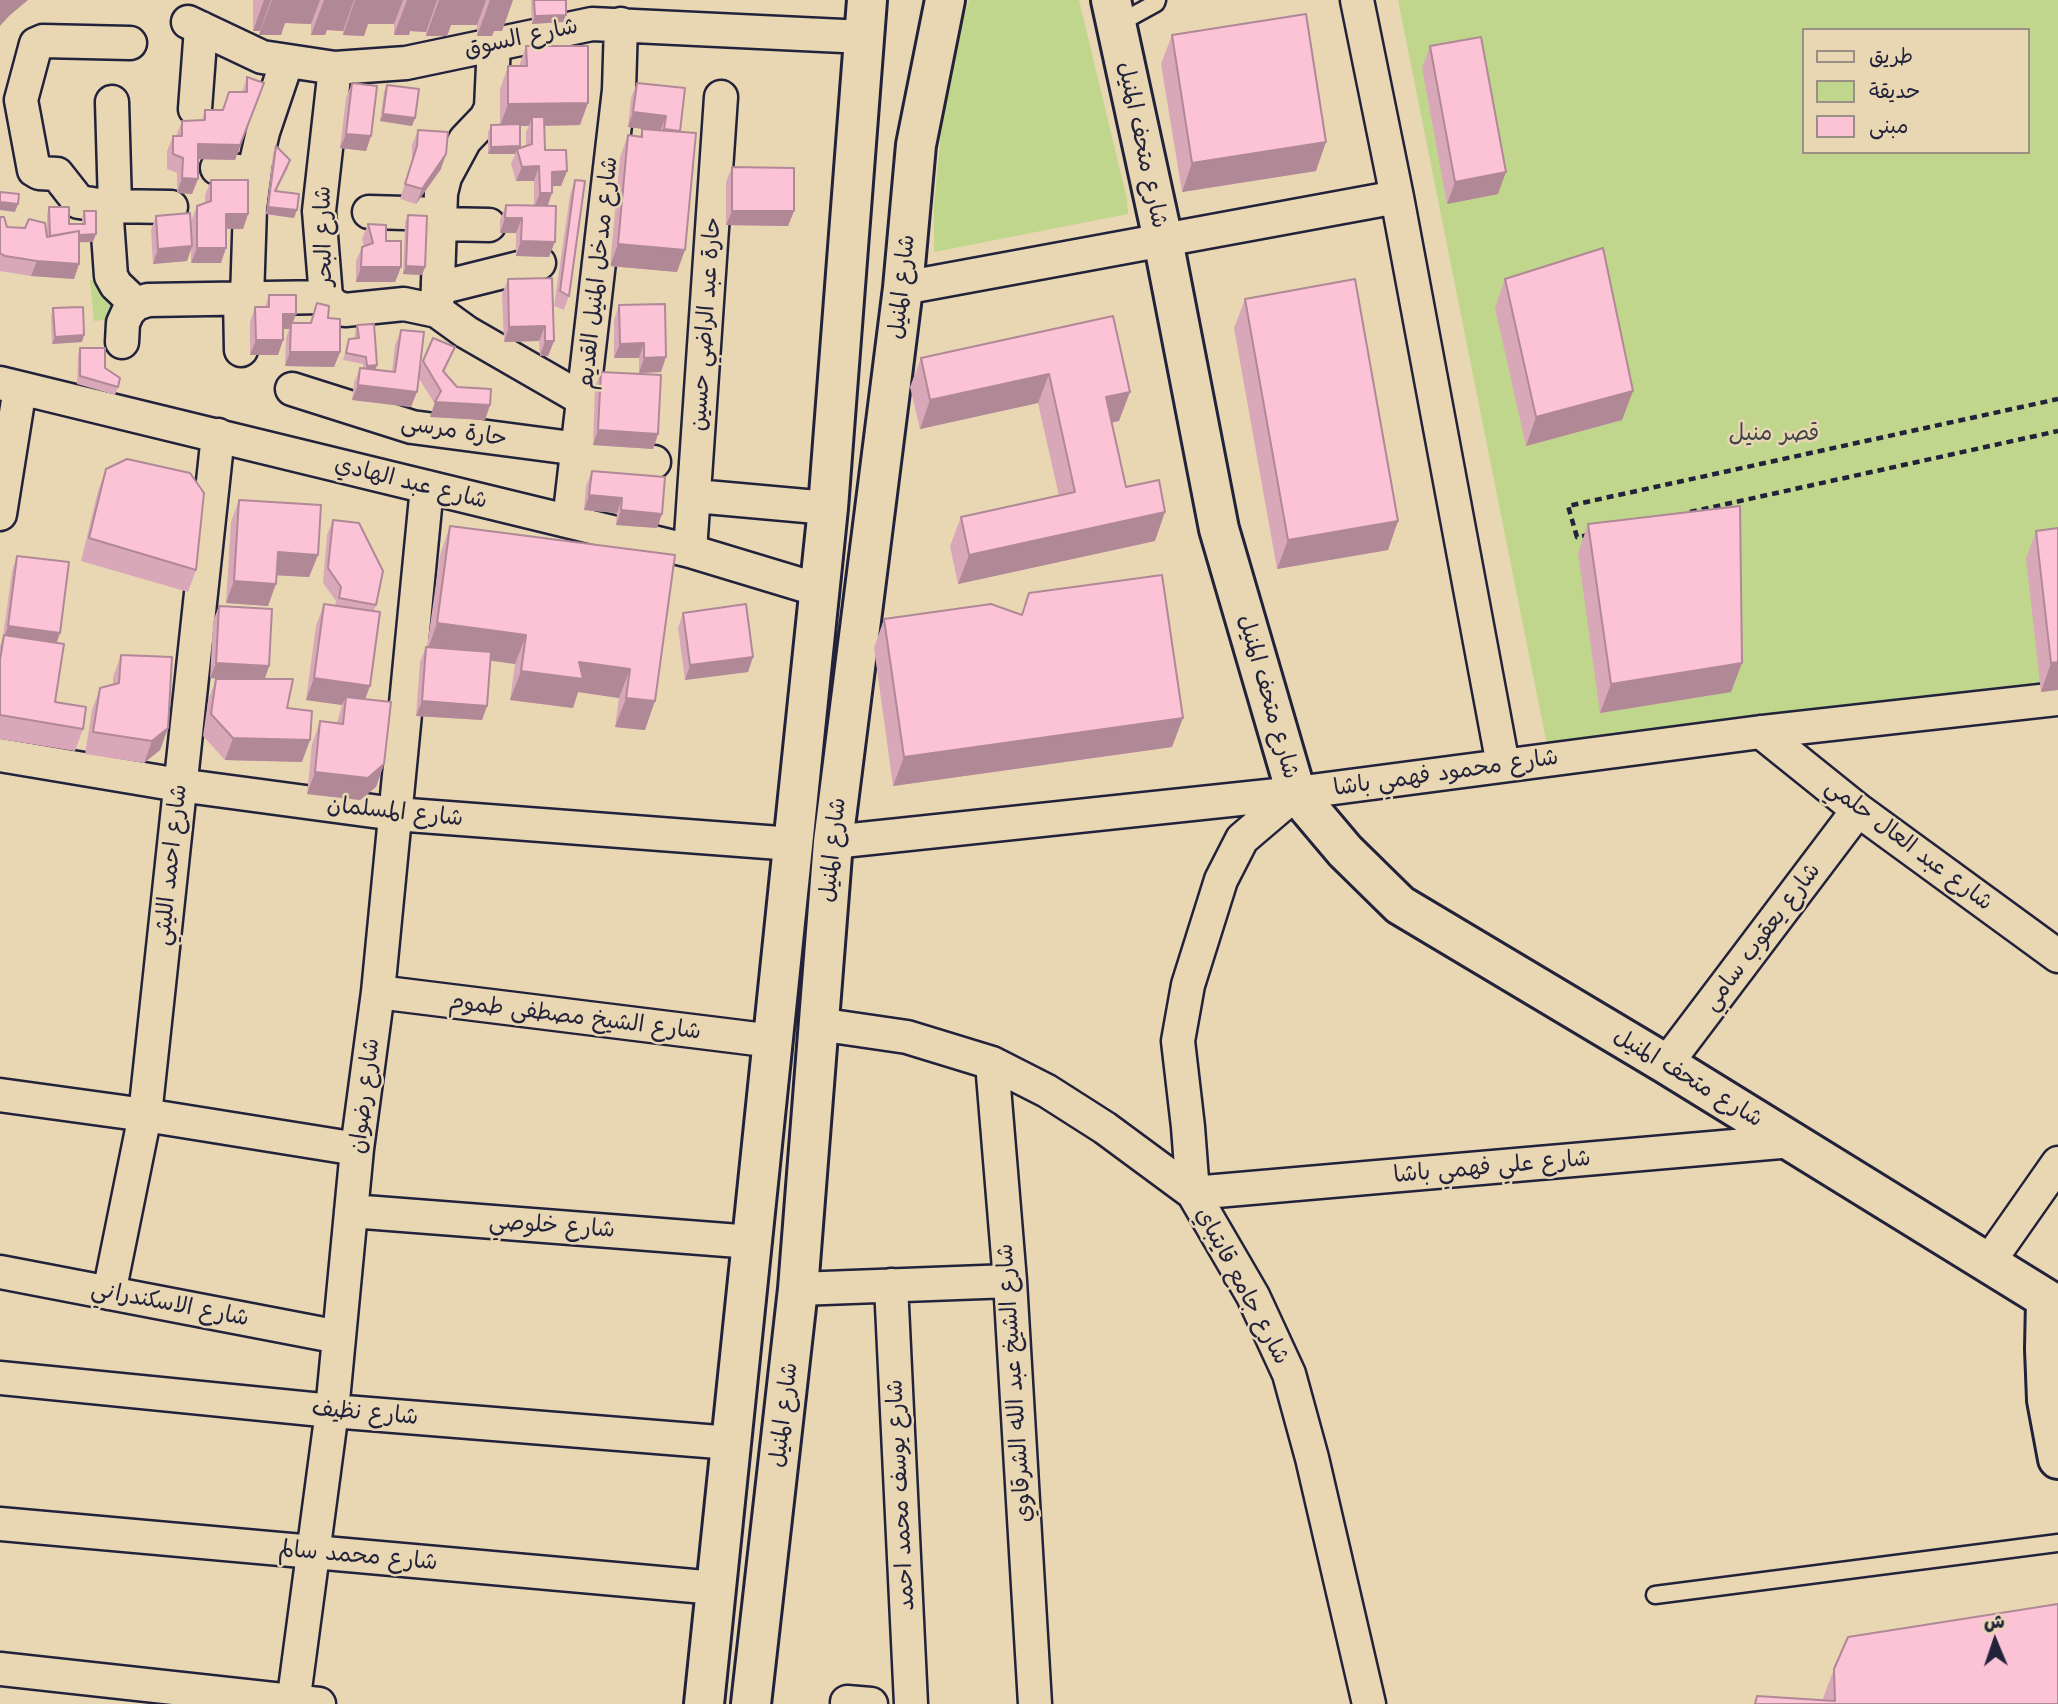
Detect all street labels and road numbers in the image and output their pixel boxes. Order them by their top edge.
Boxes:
street label: شارع السوق [462,12,580,64]
street label: شارع متحف المنيل [1111,59,1173,231]
street label: شارع مدخل المنيل القديم [572,155,624,391]
street label: شارع البحر [309,186,339,286]
street label: حارة عبد الراضي حسين [685,216,727,432]
street label: شارع المنيل [883,233,921,341]
street label: حارة مرسى [399,409,509,453]
street label: شارع عبد الهادي [332,451,490,515]
street label: شارع متحف المنيل [1231,612,1305,782]
street label: شارع محمود فهمي باشا [1332,744,1560,802]
street label: شارع عبد العال حلمي [1820,773,1998,917]
street label: شارع احمد الليثي [149,783,193,947]
street label: شارع المسلمان [326,791,464,833]
street label: شارع المنيل [814,796,852,904]
street label: شارع يعقوب سامي [1697,858,1827,1016]
street label: شارع الشيخ مصطفى طموم [447,988,703,1046]
street label: شارع متحف المنيل [1608,1023,1768,1133]
street label: شارع رضوان [344,1037,386,1155]
street label: شارع علي فهمي باشا [1392,1145,1592,1189]
street label: شارع جامع قايتباي [1189,1203,1295,1369]
street label: شارع خلوصي [488,1208,616,1244]
street label: شارع الشيخ عبد الله الشرقاوي [991,1243,1039,1523]
street label: شارع الاسكندراني [89,1275,251,1333]
street label: شارع المنيل [764,1361,804,1469]
street label: شارع يوسف محمد احمد [881,1379,921,1611]
street label: شارع نظيف [311,1395,419,1431]
street label: شارع محمد سالم [277,1535,439,1577]

